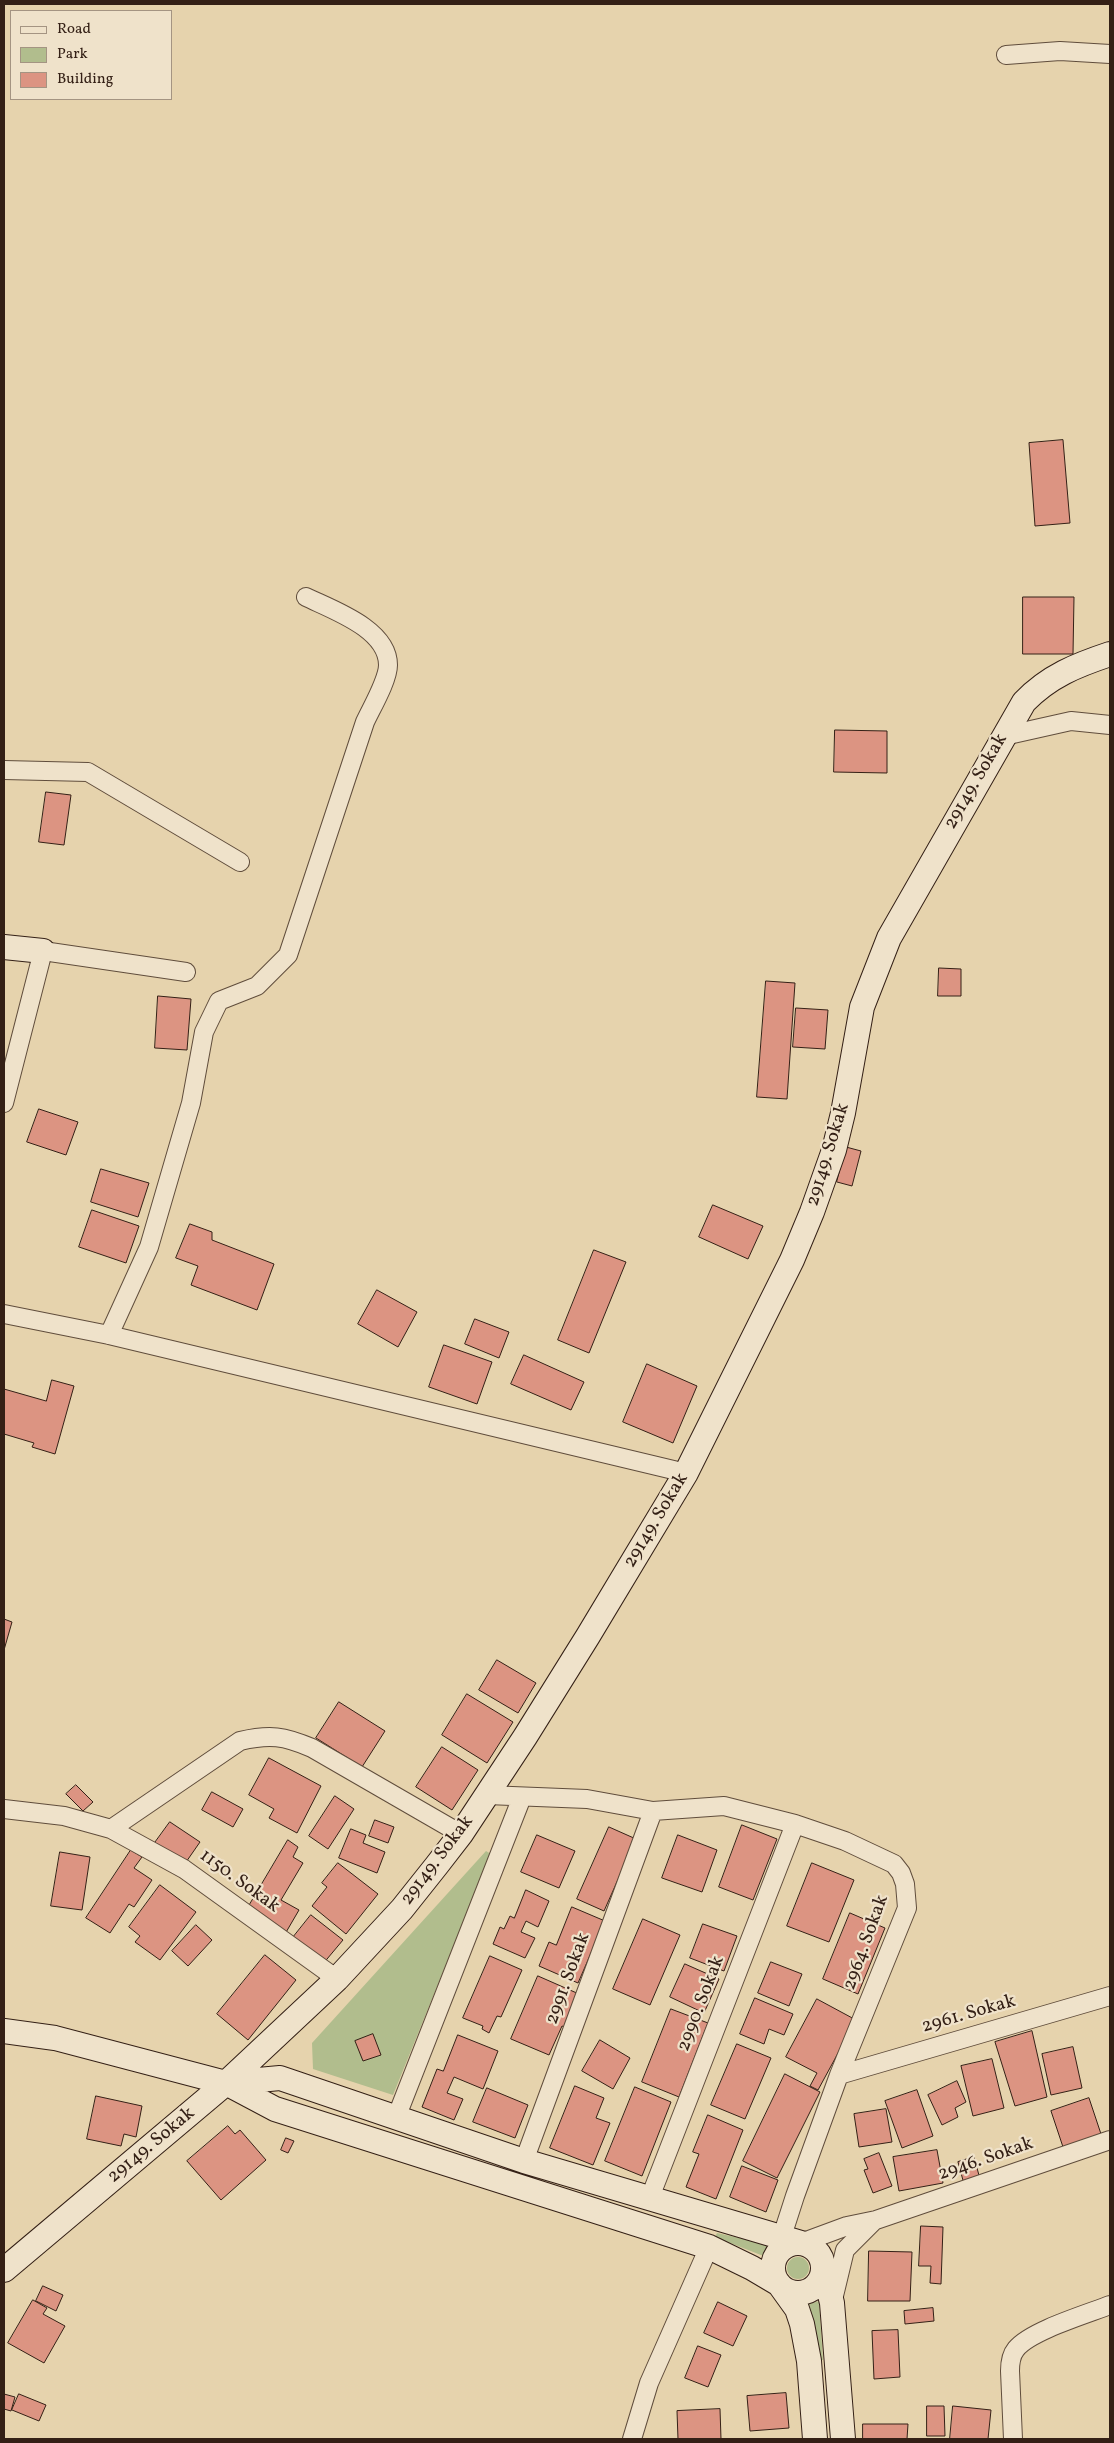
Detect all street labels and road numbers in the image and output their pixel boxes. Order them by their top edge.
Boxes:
street label: 29149. Sokak [940,730,1014,834]
street label: 29149. Sokak [802,1101,856,1209]
street label: 29149. Sokak [620,1469,694,1573]
street label: 29149. Sokak [397,1812,479,1910]
street label: 1150. Sokak [194,1845,284,1919]
street label: 2964. Sokak [839,1892,895,1994]
street label: 2991. Sokak [542,1930,596,2028]
street label: 2990. Sokak [673,1953,731,2055]
street label: 2961. Sokak [919,1991,1019,2039]
street label: 29149. Sokak [104,2103,200,2189]
street label: 2946. Sokak [935,2133,1037,2187]

